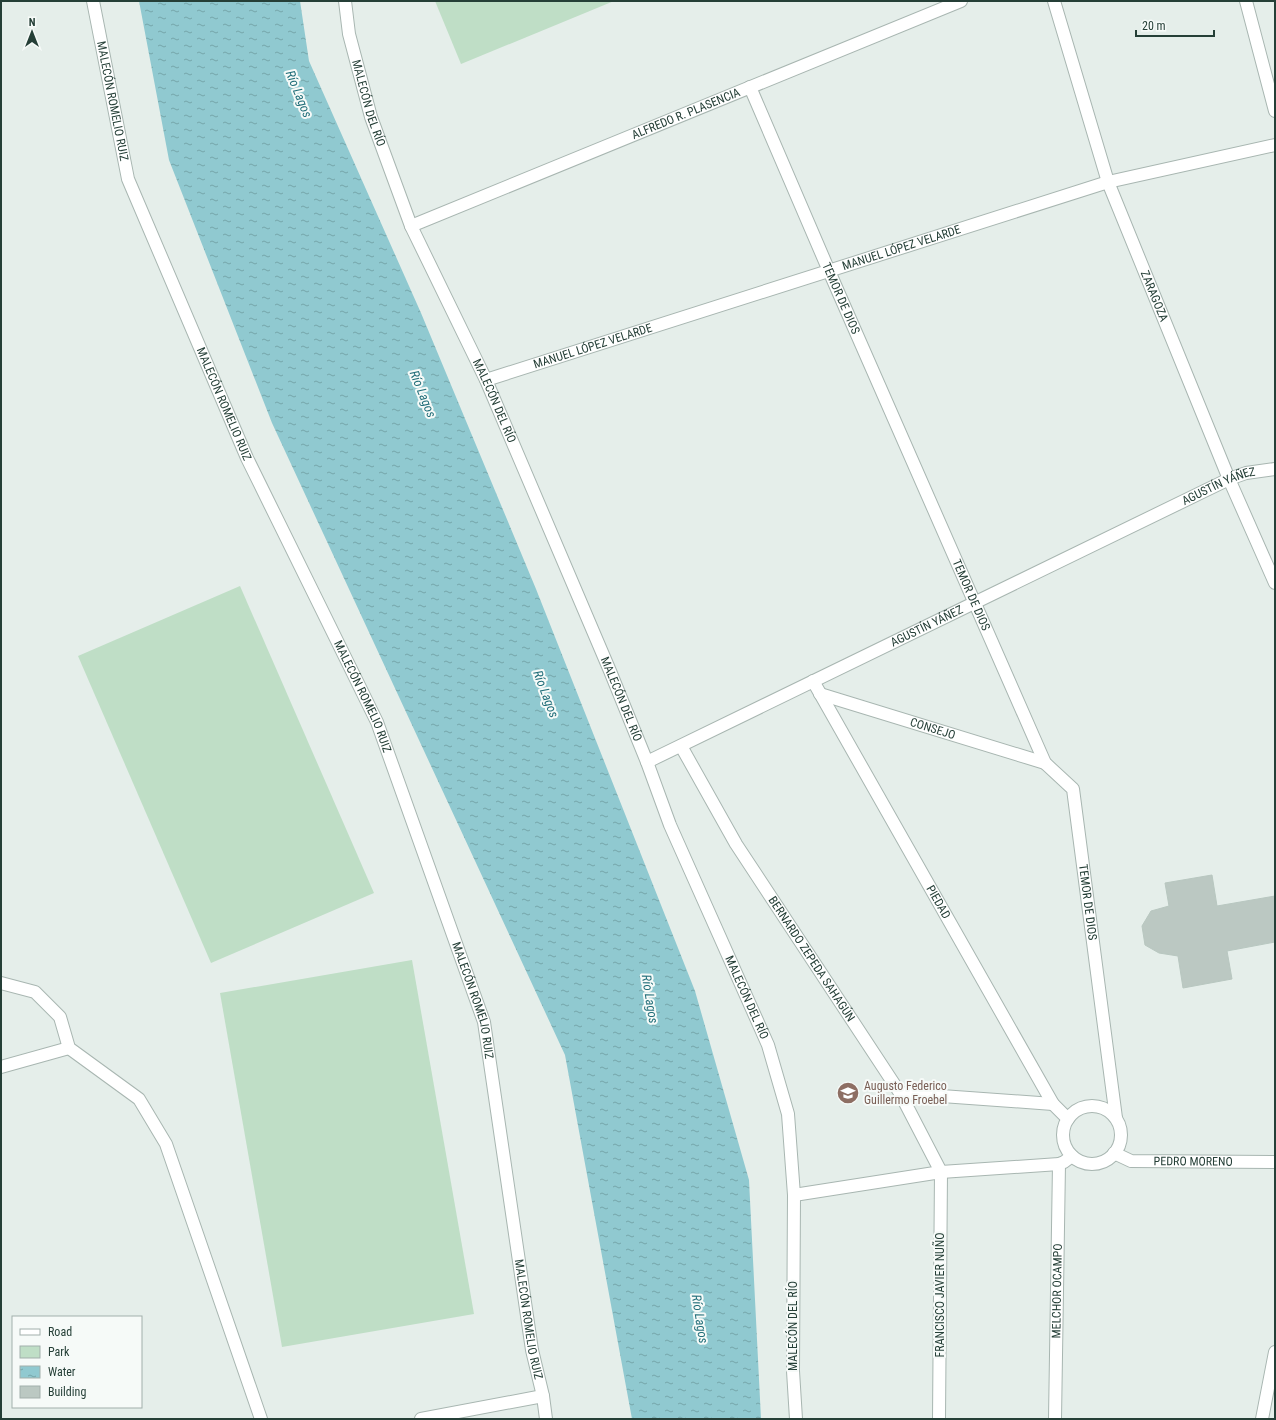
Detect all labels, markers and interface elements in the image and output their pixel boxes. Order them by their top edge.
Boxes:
north arrow [12,12,52,52]
scale bar [1136,12,1214,38]
text: N [29,16,36,29]
text: 20 m [1142,19,1166,33]
street label: MALECÓN ROMELIO RUIZ [94,40,131,162]
street label: MALECÓN DEL RÍO [349,58,388,148]
water label: Río Lagos [283,68,315,120]
street label: ALFREDO R. PLASENCIA [630,85,742,142]
street label: MANUEL LÓPEZ VELARDE [840,222,963,273]
street label: TEMOR DE DIOS [819,260,863,336]
street label: ZARAGOZA [1138,268,1171,324]
street label: MANUEL LÓPEZ VELARDE [532,321,654,371]
street label: MALECÓN ROMELIO RUIZ [194,345,254,463]
street label: MALECÓN DEL RÍO [470,357,519,445]
water label: Río Lagos [407,368,439,420]
street label: AGUSTÍN YÁÑEZ [1180,465,1256,508]
street label: TEMOR DE DIOS [949,557,993,633]
street label: AGUSTÍN YÁÑEZ [888,602,965,650]
street label: MALECÓN ROMELIO RUIZ [331,638,394,754]
street label: MALECÓN DEL RÍO [598,655,645,743]
water label: Río Lagos [530,668,562,720]
street label: CONSEJO [908,715,957,742]
street label: TEMOR DE DIOS [1076,863,1100,941]
street label: PIEDAD [923,883,953,921]
street label: BERNARDO ZEPEDA SAHAGÚN [765,894,858,1024]
street label: MALECÓN ROMELIO RUIZ [449,940,496,1060]
street label: MALECÓN DEL RÍO [722,954,772,1041]
water label: Río Lagos [639,973,661,1025]
place label: Augusto Federico Guillermo Froebel [864,1079,947,1107]
school or university icon: Augusto Federico Guillermo Froebel [835,1080,861,1106]
street label: PEDRO MORENO [1154,1154,1233,1169]
street label: FRANCISCO JAVIER NUÑO [931,1232,947,1358]
street label: MELCHOR OCAMPO [1049,1243,1065,1339]
street label: MALECÓN ROMELIO RUIZ [512,1258,546,1381]
street label: MALECÓN DEL RÍO [785,1281,800,1371]
water label: Río Lagos [689,1293,711,1345]
legend [12,1316,142,1408]
text: Road [48,1325,72,1339]
text: Park [48,1345,70,1359]
text: Water [48,1365,76,1379]
text: Building [48,1385,86,1399]

